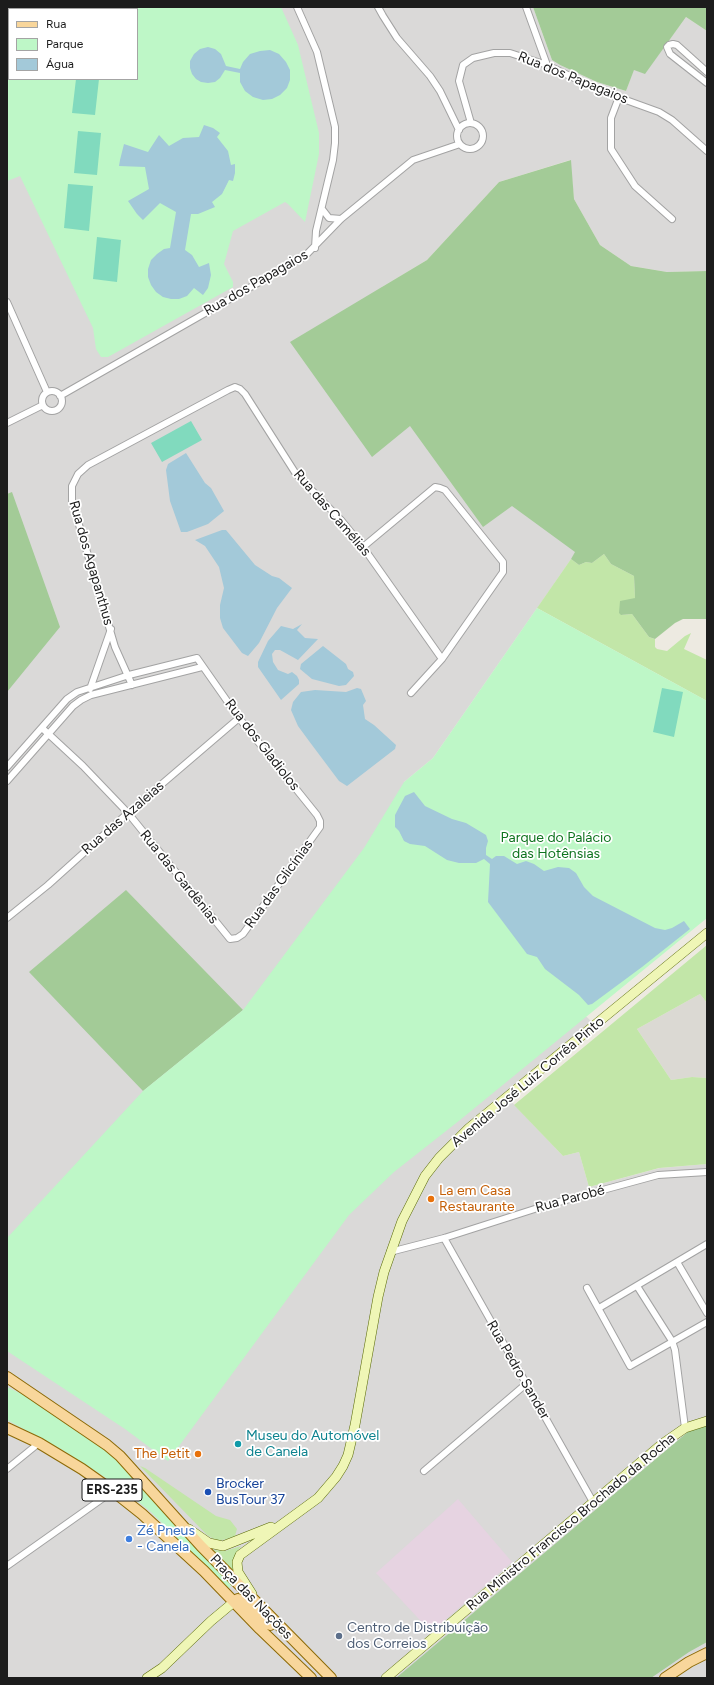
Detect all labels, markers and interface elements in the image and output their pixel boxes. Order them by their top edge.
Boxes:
legend [8,8,138,80]
text: Rua [46,17,66,31]
text: Parque [46,37,83,51]
street label: Rua dos Papagaios [515,48,631,108]
text: Água [46,57,74,71]
street label: Rua dos Papagaios [201,246,311,320]
street label: Rua das Camélias [290,466,374,560]
street label: Rua dos Agapanthus [65,499,117,627]
street label: Rua dos Gladiolos [221,696,303,794]
street label: Rua das Azaleias [78,778,168,858]
street label: Rua das Gardênias [136,827,222,927]
park label: Parque do Palácio das Hotênsias [501,830,611,862]
street label: Rua das Glicínias [241,837,317,931]
street label: Avenida José Luiz Corrêa Pinto [448,1013,608,1151]
street label: Rua Parobé [534,1182,606,1216]
place label: La em Casa Restaurante [439,1183,515,1216]
marker: La em Casa Restaurante [426,1194,436,1204]
street label: Rua Pedro Sander [483,1318,553,1422]
place label: Museu do Automóvel de Canela [246,1428,379,1460]
street label: Rua Ministro Francisco Brochado da Rocha [463,1430,679,1614]
marker: Museu do Automóvel de Canela [233,1439,243,1449]
place label: The Petit [134,1446,190,1462]
marker: The Petit [193,1449,203,1459]
place label: Brocker BusTour 37 [216,1476,285,1508]
road number: ERS-235 [82,1479,142,1501]
marker: Brocker BusTour 37 [203,1487,213,1497]
place label: Zé Pneus - Canela [137,1523,195,1556]
marker: Zé Pneus - Canela [124,1534,134,1544]
street label: Praça das Nações [206,1551,296,1643]
place label: Centro de Distribuição dos Correios [347,1620,488,1652]
marker: Centro de Distribuição dos Correios [334,1631,344,1641]

